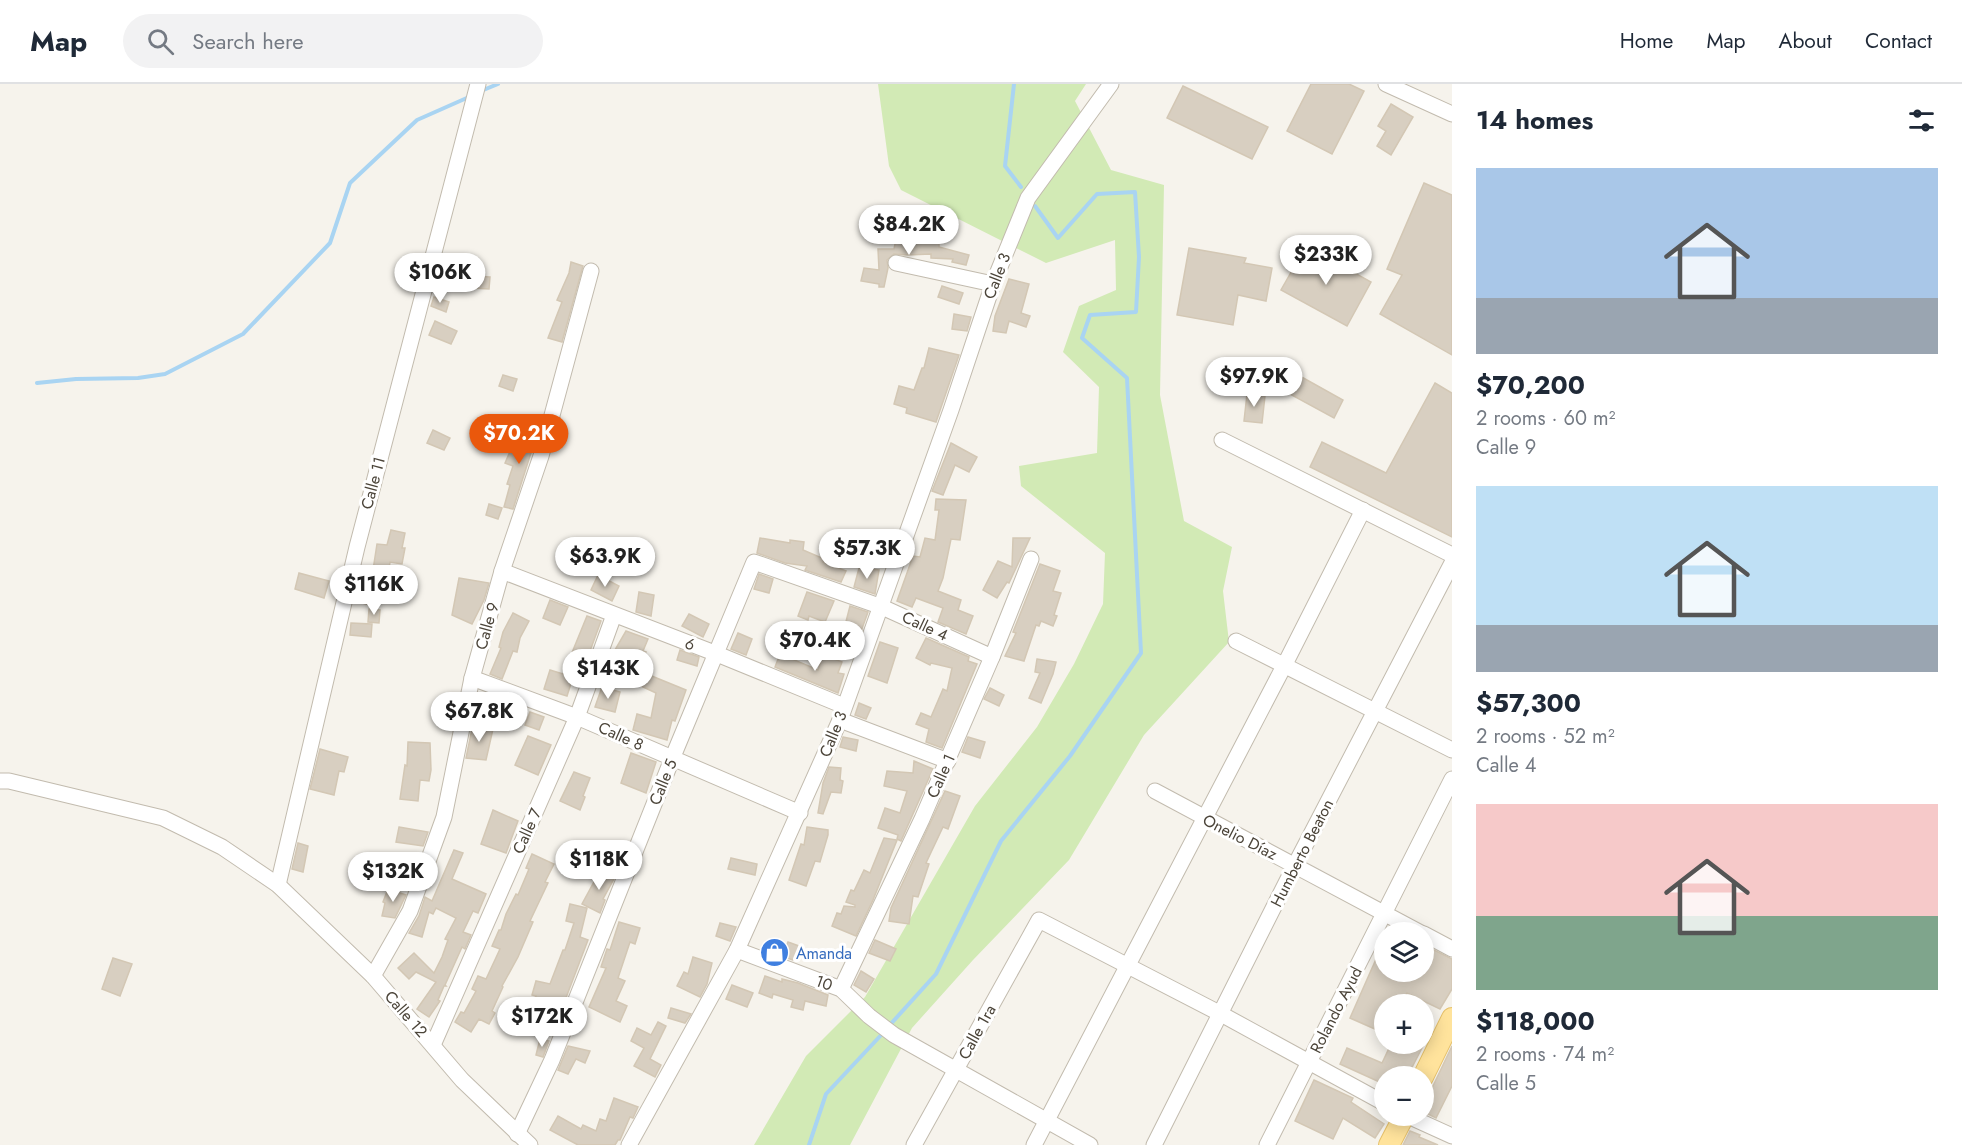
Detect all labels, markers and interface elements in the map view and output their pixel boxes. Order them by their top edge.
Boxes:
search box [123,14,543,68]
text: Map [30,21,87,62]
icon: search [144,25,177,58]
text: Search here [192,25,304,57]
text: Home [1620,26,1673,56]
text: Map [1706,26,1746,56]
text: About [1779,26,1832,56]
text: Contact [1865,26,1932,56]
text: 14 homes [1476,101,1593,139]
icon: filters [1905,104,1938,137]
pin: $84.2K [860,205,958,256]
icon: home [1653,207,1761,315]
text: $84.2K [873,210,945,239]
pin: $233K [1284,235,1368,286]
text: $233K [1294,240,1358,269]
street label: Calle 3 [978,249,1016,302]
pin: $106K [398,253,482,304]
text: $106K [408,258,472,287]
pin: $97.9K [1205,357,1303,408]
text: $97.9K [1219,362,1289,391]
text: $70,200 [1476,366,1585,404]
text: 2 rooms · 60 m² [1476,404,1615,433]
pin: $70.2K [470,414,568,465]
text: $70.2K [483,419,555,448]
text: Calle 9 [1476,433,1536,462]
street label: Calle 11 [355,454,391,512]
icon: home [1653,525,1761,633]
pin: $57.3K [818,529,916,580]
text: $57.3K [833,534,901,563]
pin: $63.9K [556,537,654,588]
text: $63.9K [569,542,641,571]
pin: $116K [332,565,416,616]
text: $116K [344,570,404,599]
street label: Calle 9 [469,600,505,652]
street label: Calle 4 [898,605,952,647]
pin: $70.4K [766,621,864,672]
text: $70.4K [779,626,851,655]
street label: 6 [682,632,698,656]
pin: $143K [566,649,650,700]
text: $143K [577,654,639,683]
text: $57,300 [1476,684,1581,722]
pin: $67.8K [430,692,528,743]
text: $67.8K [445,697,513,726]
street label: Calle 3 [813,707,853,760]
street label: Calle 8 [594,716,648,756]
text: 2 rooms · 52 m² [1476,722,1615,751]
street label: Calle 1 [921,750,961,802]
text: Calle 4 [1476,751,1536,780]
street label: Calle 5 [643,755,683,809]
street label: Humberto Beaton [1265,795,1339,911]
street label: Calle 7 [507,804,547,857]
street label: Onelio Díaz [1199,808,1282,866]
pin: $118K [557,840,641,891]
icon: home [1653,843,1761,951]
text: $118K [569,845,629,874]
pin: $132K [351,852,435,903]
text: $132K [362,857,424,886]
map controls [1374,922,1434,1126]
button: layers [1374,922,1434,982]
shop icon: Amanda [759,937,791,969]
place label: Amanda [796,942,852,965]
street label: Rolando Ayud [1304,963,1368,1057]
street label: 10 [812,969,836,997]
street label: Calle 12 [379,986,433,1042]
button: + [1374,994,1434,1054]
pin: $172K [500,997,584,1048]
street label: Calle 1ra [953,1000,1001,1064]
text: $172K [511,1002,573,1031]
text: $118,000 [1476,1002,1595,1040]
text: 2 rooms · 74 m² [1476,1040,1614,1069]
button: − [1374,1066,1434,1126]
text: Calle 5 [1476,1069,1536,1098]

